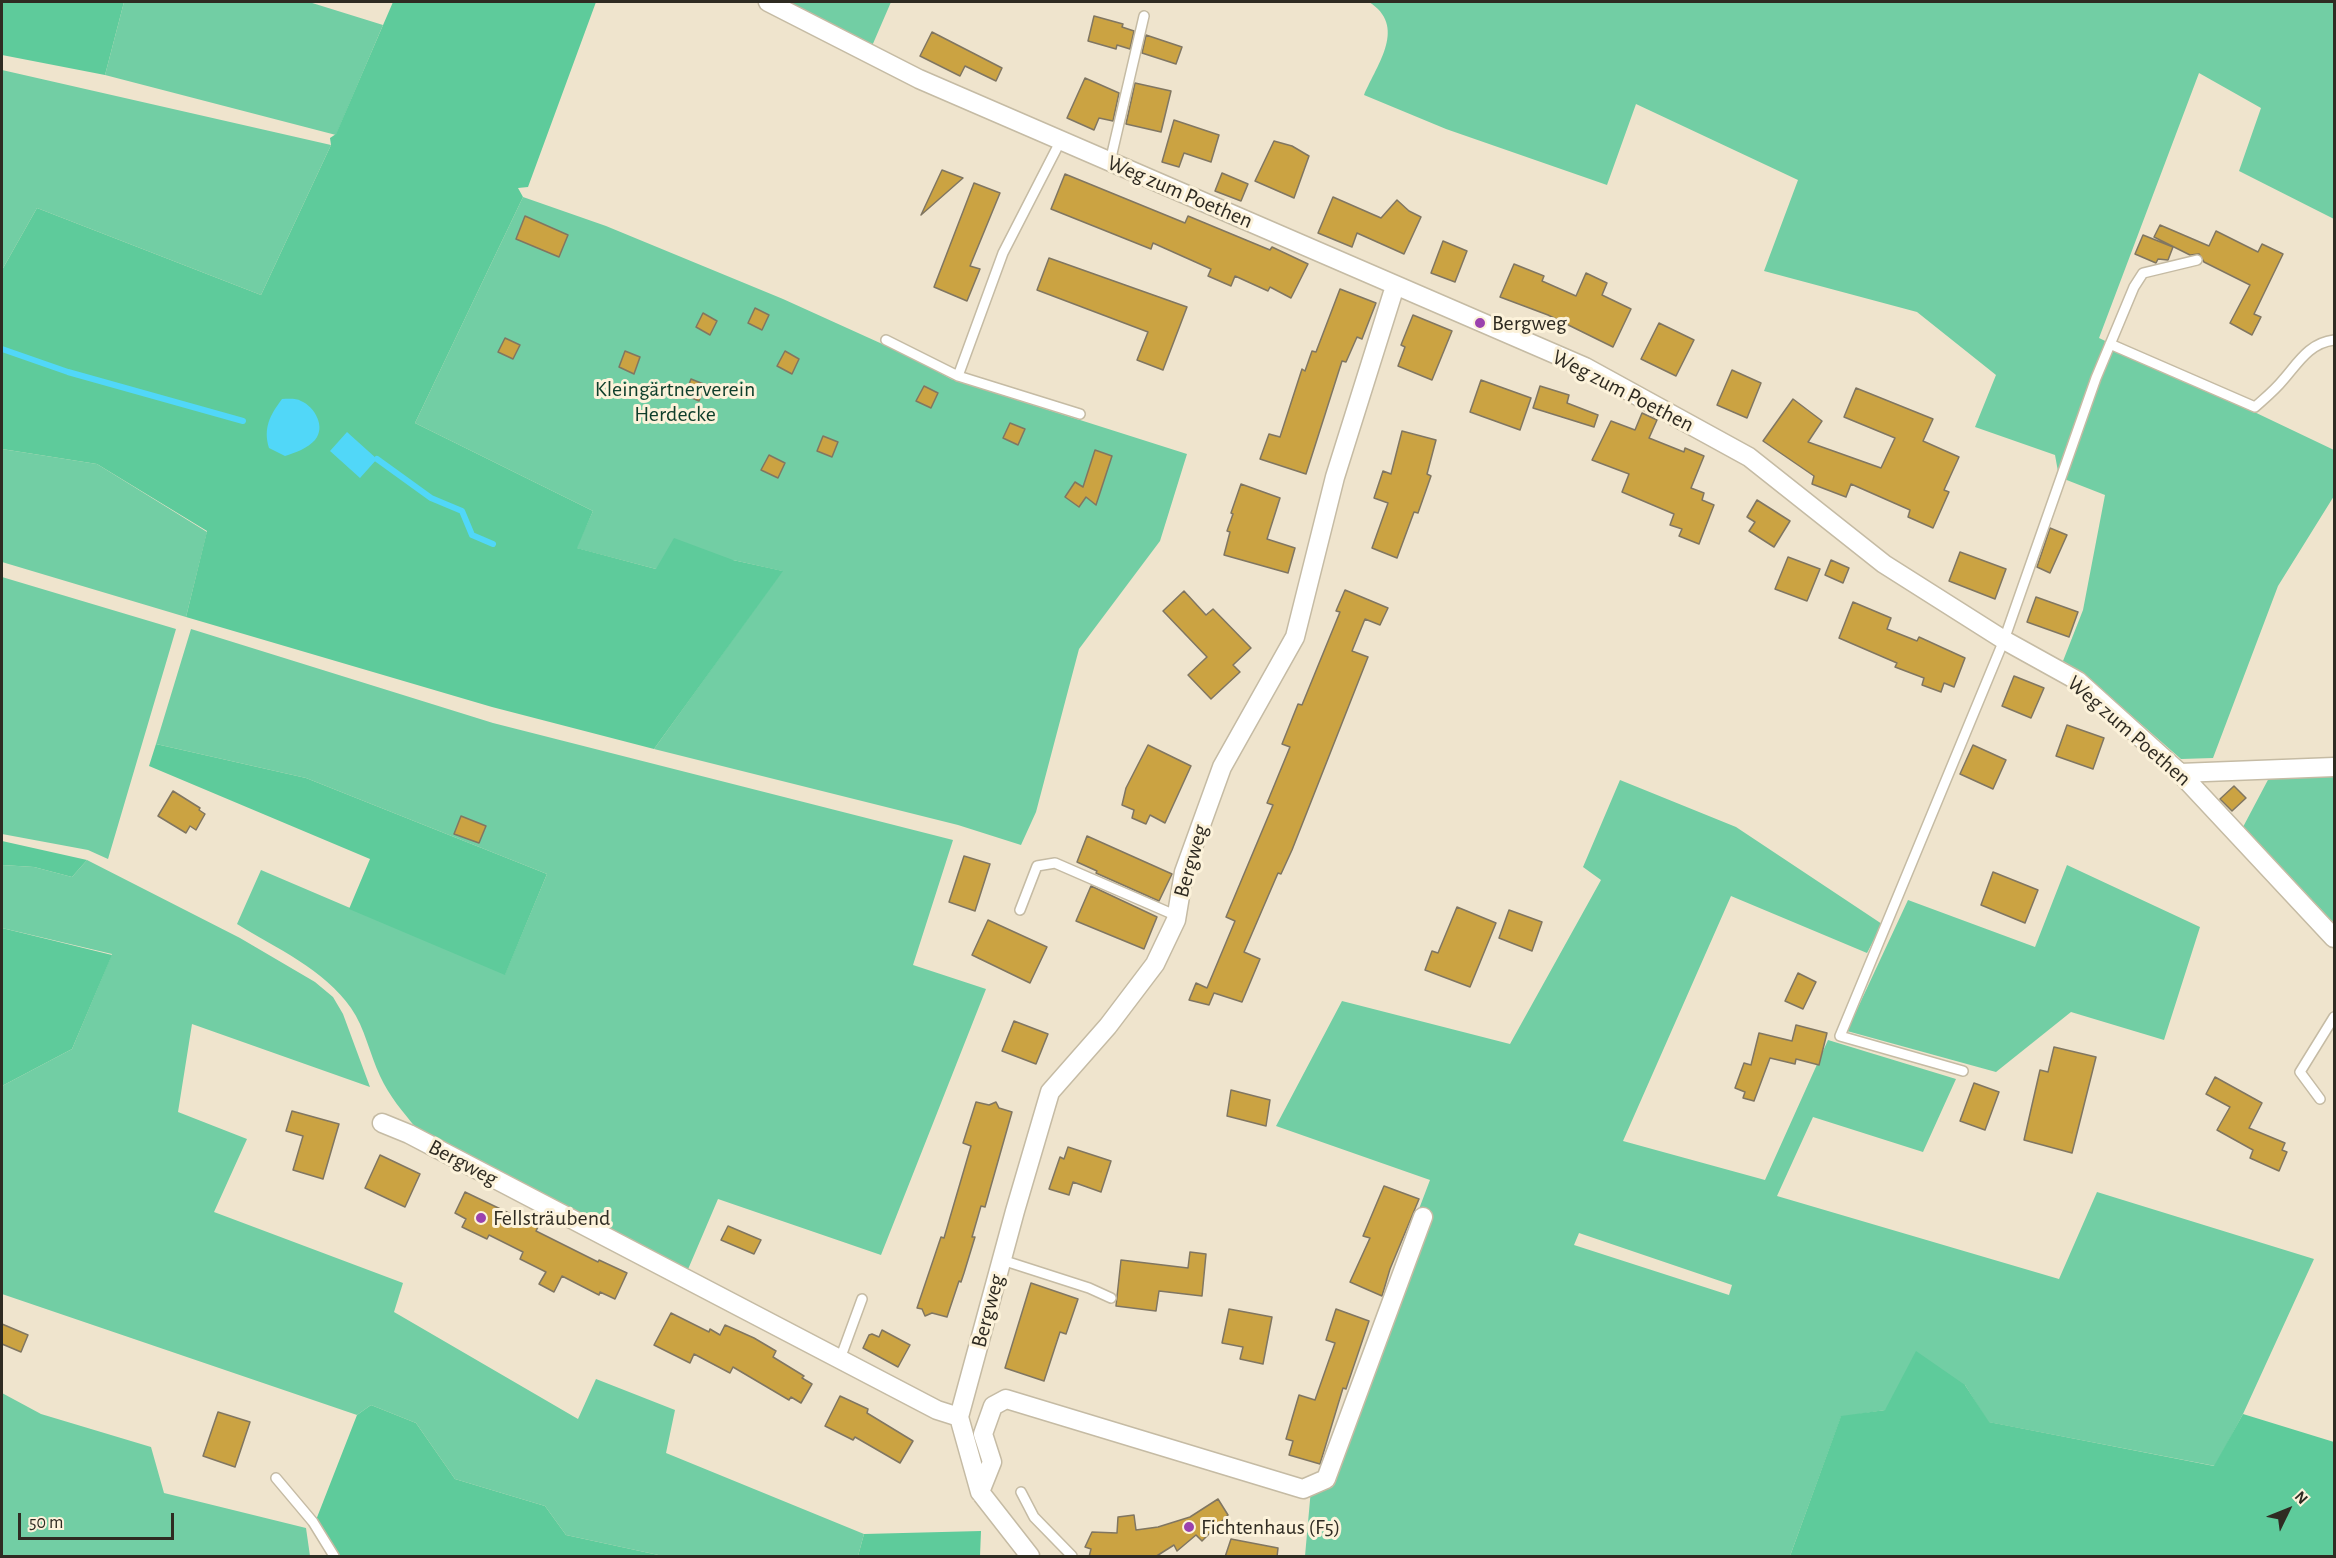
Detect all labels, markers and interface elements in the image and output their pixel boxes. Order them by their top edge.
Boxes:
street label: Weg zum Poethen [1103,149,1257,235]
place label: Bergweg [1492,310,1567,336]
marker: Bergweg [1473,316,1487,330]
street label: Weg zum Poethen [1548,344,1698,438]
park label: Kleingärtnerverein Herdecke [595,376,755,428]
street label: Weg zum Poethen [2062,670,2196,792]
street label: Bergweg [1168,821,1214,901]
street label: Bergweg [424,1134,502,1192]
place label: Fellsträubend [493,1205,610,1231]
marker: Fellsträubend [474,1211,488,1225]
street label: Bergweg [966,1272,1010,1350]
north arrow [2258,1480,2318,1540]
text: N [2292,1488,2311,1507]
scale bar [21,1501,177,1539]
text: 50 m [29,1514,63,1532]
place label: Fichtenhaus (F5) [1201,1514,1340,1540]
marker: Fichtenhaus (F5) [1182,1520,1196,1534]

